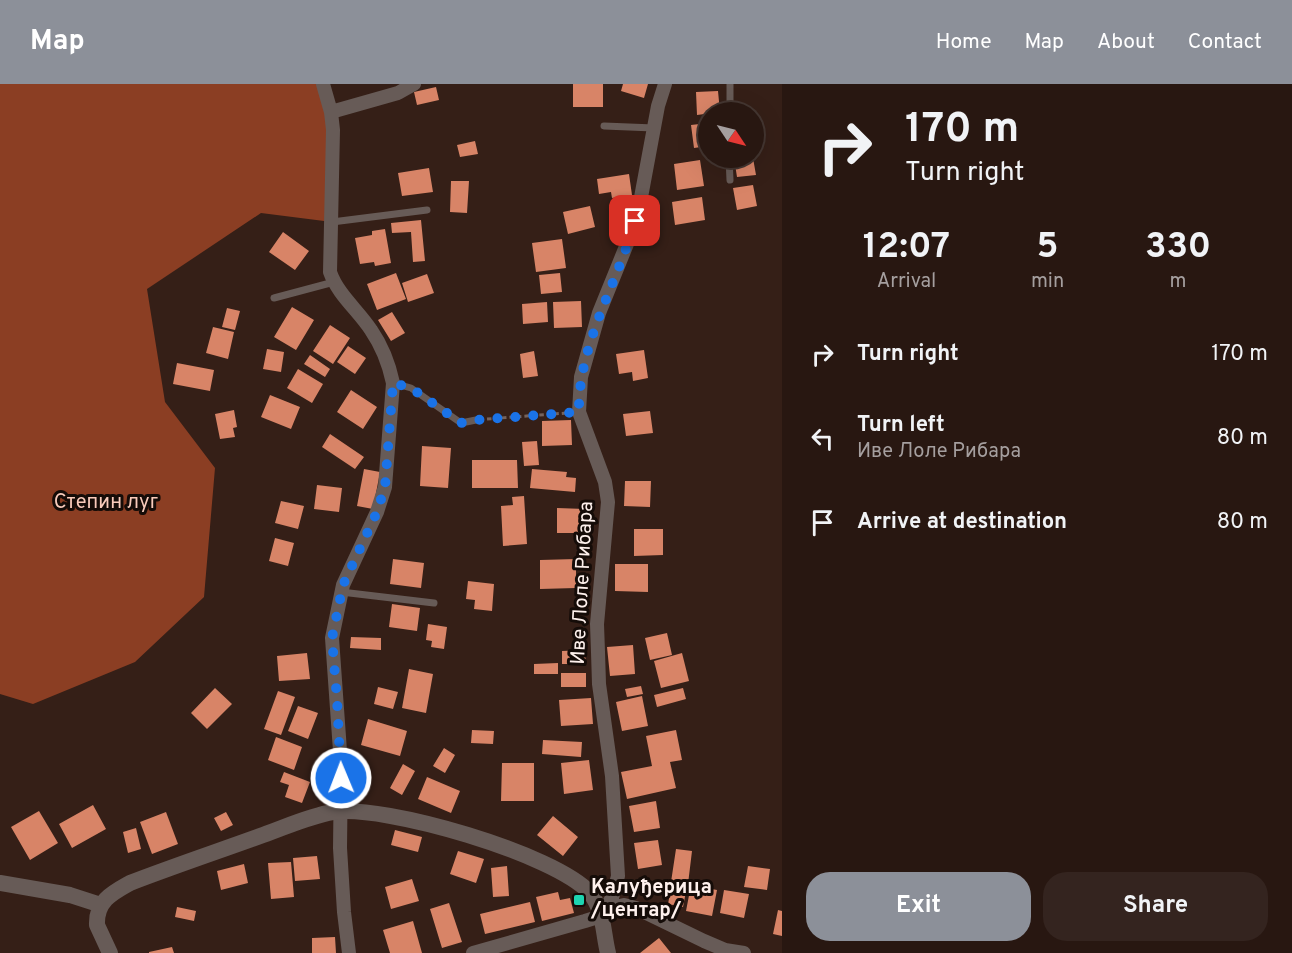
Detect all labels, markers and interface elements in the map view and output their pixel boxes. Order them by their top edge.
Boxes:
text: Map [30,24,85,60]
text: Home [936,29,992,56]
text: Map [1025,29,1064,56]
text: About [1097,29,1155,56]
text: Contact [1188,29,1262,56]
north arrow [698,102,764,168]
map controls [698,102,764,168]
text: 170 m [905,104,1019,157]
icon: right [806,108,884,186]
text: Turn right [905,156,1024,190]
pin [609,195,660,246]
icon: arrive [618,204,651,237]
text: 12:07 [863,225,950,271]
text: 5 [1037,225,1059,271]
text: 330 [1145,225,1211,271]
text: Arrival [877,269,936,295]
text: min [1031,269,1064,295]
text: m [1170,269,1187,295]
icon: right [806,338,839,371]
text: Turn right [857,341,959,368]
text: 170 m [1211,341,1268,368]
text: Turn left [857,412,945,439]
icon: left [806,422,839,455]
text: 80 m [1217,425,1268,452]
text: Иве Лоле Рибара [857,439,1021,465]
park label: Степин луг [54,490,158,516]
street label: Иве Лоле Рибара [566,500,600,666]
icon: arrive [806,506,839,539]
text: Arrive at destination [857,509,1067,536]
text: 80 m [1217,509,1268,536]
position arrow [309,746,373,810]
button: Exit [806,872,1031,941]
button: Share [1043,872,1268,941]
place label: Калуђерица /центар/ [590,875,712,924]
marker: Калуђерица /центар/ [572,893,586,907]

